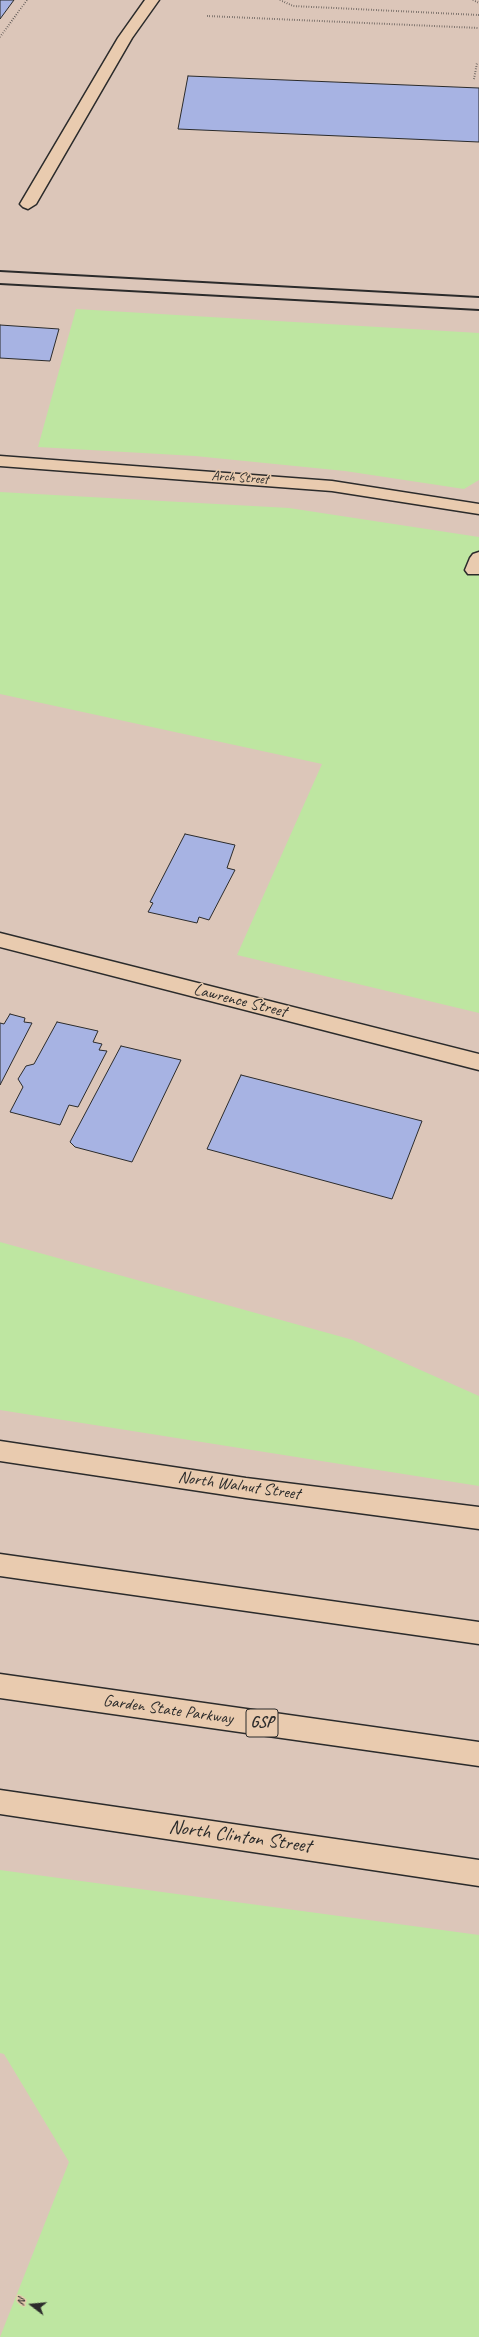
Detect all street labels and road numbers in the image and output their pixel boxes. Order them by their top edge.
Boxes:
street label: Arch Street [211,468,269,488]
street label: Lawrence Street [191,980,289,1022]
street label: North Walnut Street [177,1467,301,1505]
street label: Garden State Parkway [102,1691,234,1729]
road number: GSP [246,1709,278,1737]
street label: North Clinton Street [167,1815,313,1859]

